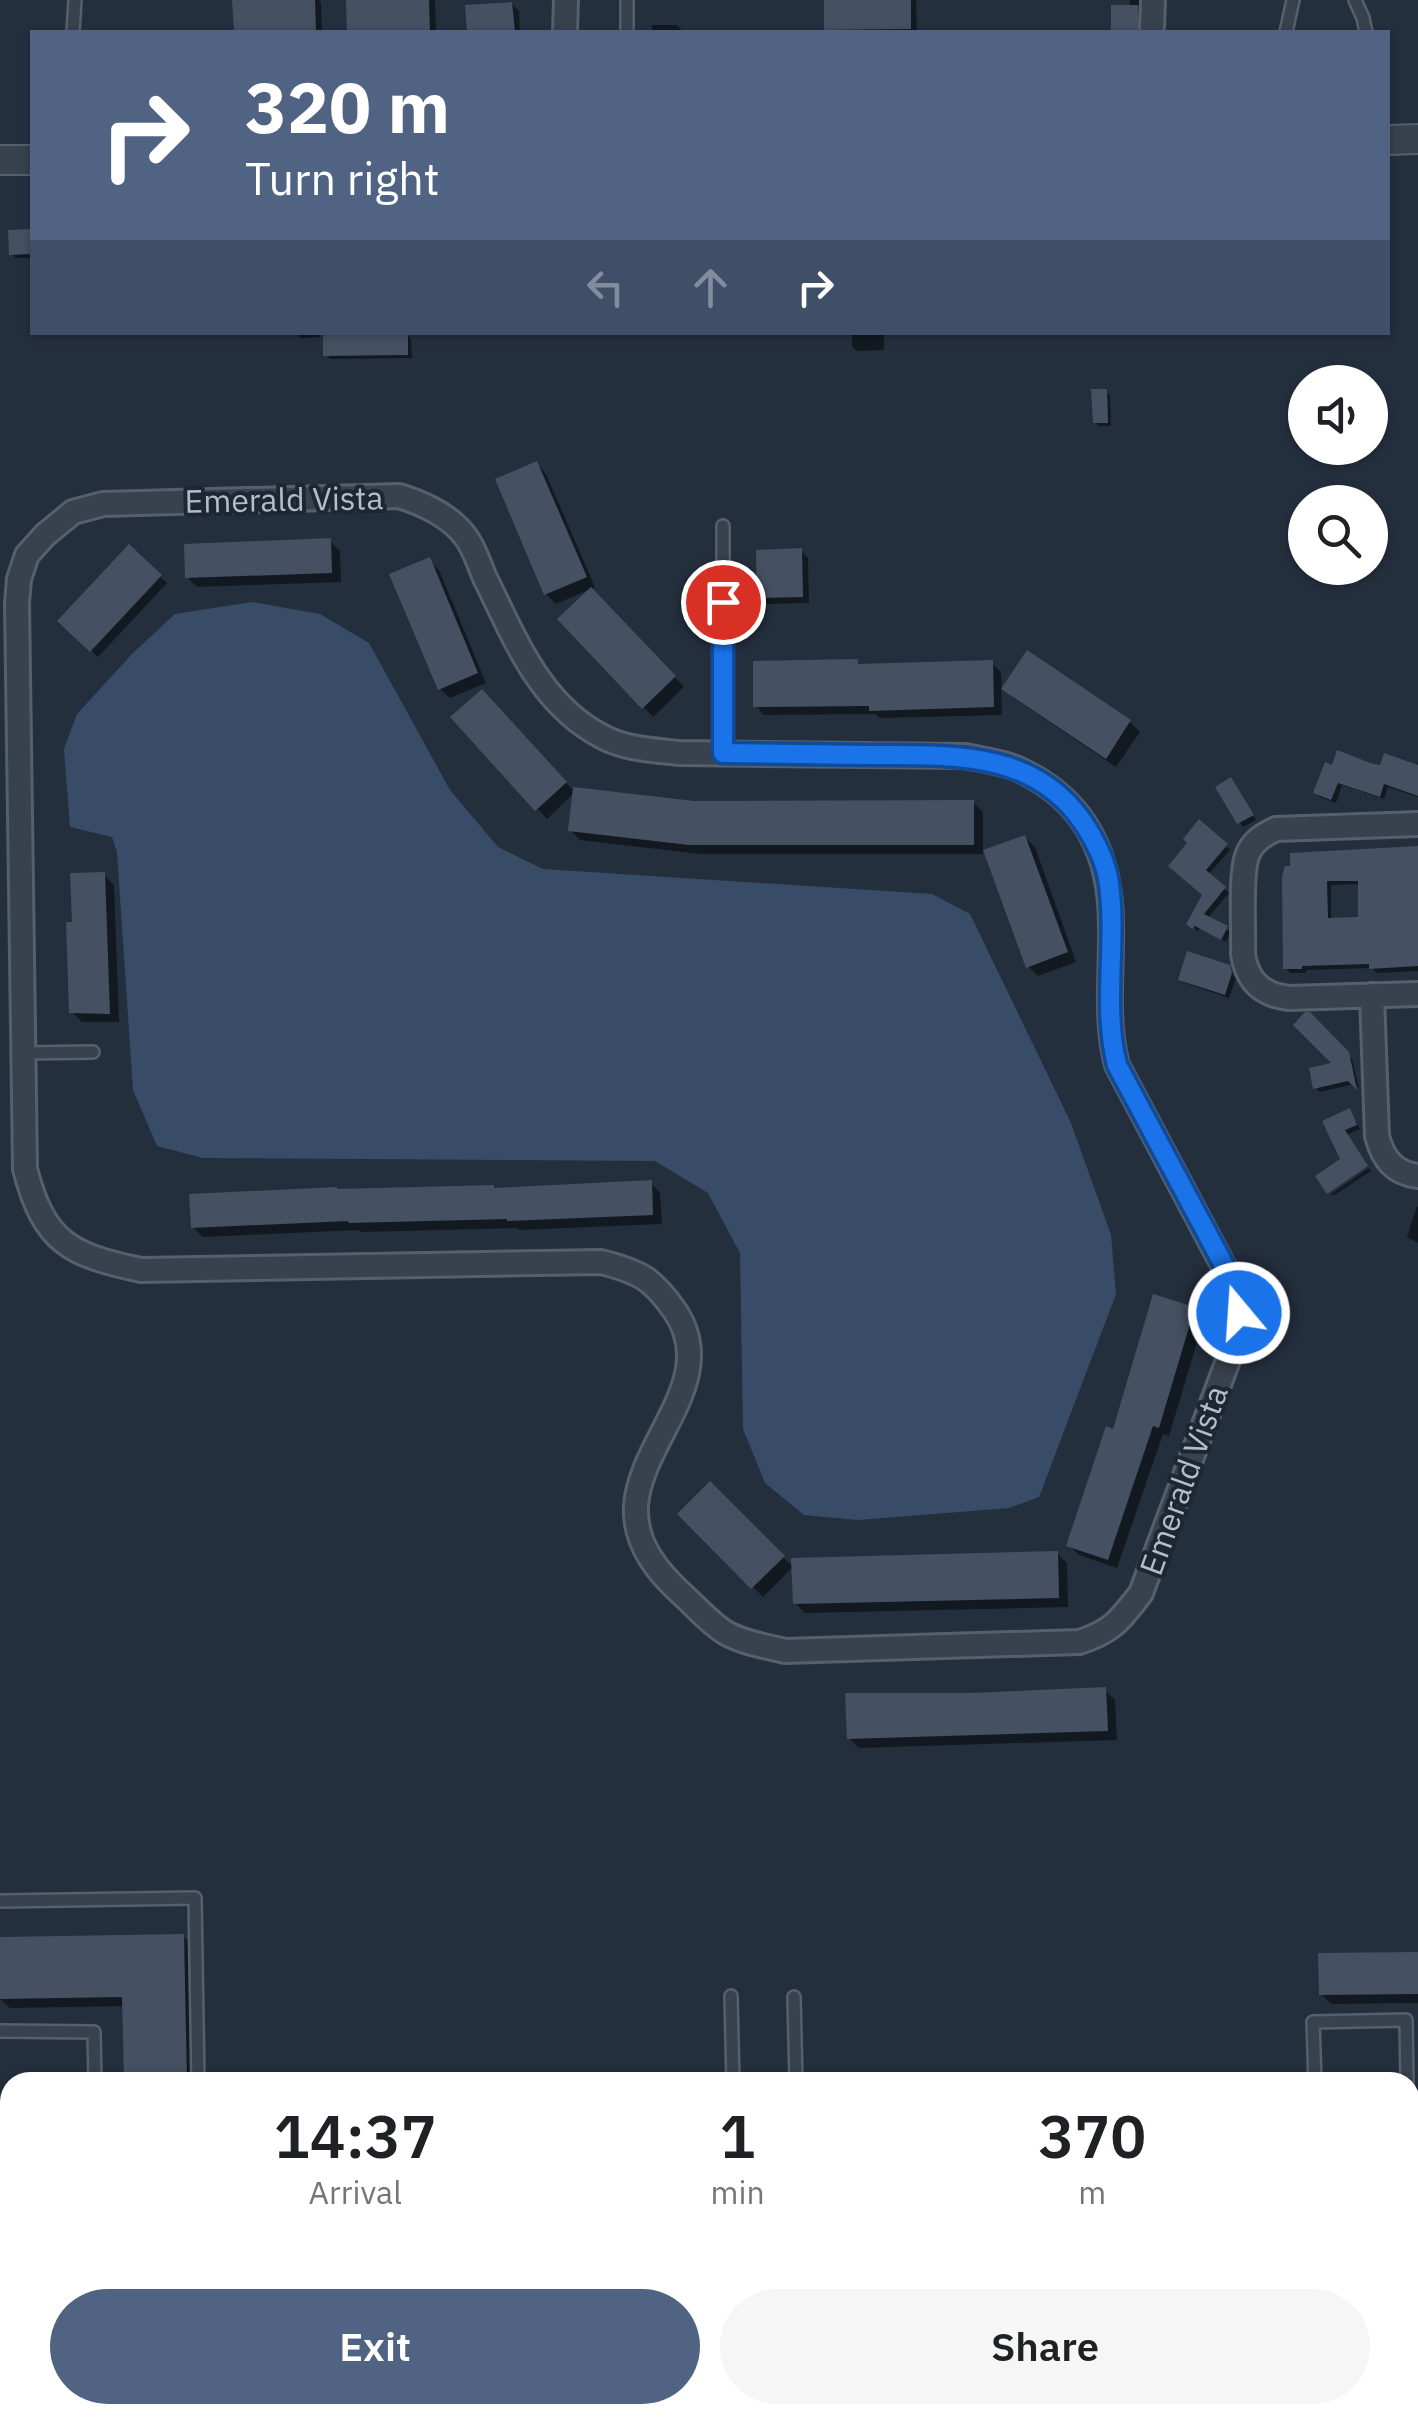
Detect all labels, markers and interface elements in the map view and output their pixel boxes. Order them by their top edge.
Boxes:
text: 320 m [245,61,450,152]
icon: right [80,70,210,200]
text: Turn right [245,149,440,207]
icon: left [578,260,633,315]
icon: ahead [683,260,738,315]
icon: right [788,260,843,315]
map controls [1288,365,1388,585]
button: sound [1288,365,1388,465]
street label: Emerald Vista [184,476,384,522]
button: search [1288,485,1388,585]
pin [681,560,766,645]
icon: arrive [696,575,751,630]
position arrow [1187,1261,1291,1365]
street label: Emerald Vista [1129,1379,1237,1581]
text: 14:37 [274,2096,437,2175]
text: 1 [720,2096,756,2175]
text: 370 [1038,2096,1146,2175]
text: Arrival [309,2171,402,2213]
text: min [710,2171,765,2213]
text: m [1078,2171,1106,2213]
button: Exit [50,2289,700,2404]
button: Share [720,2289,1370,2404]

